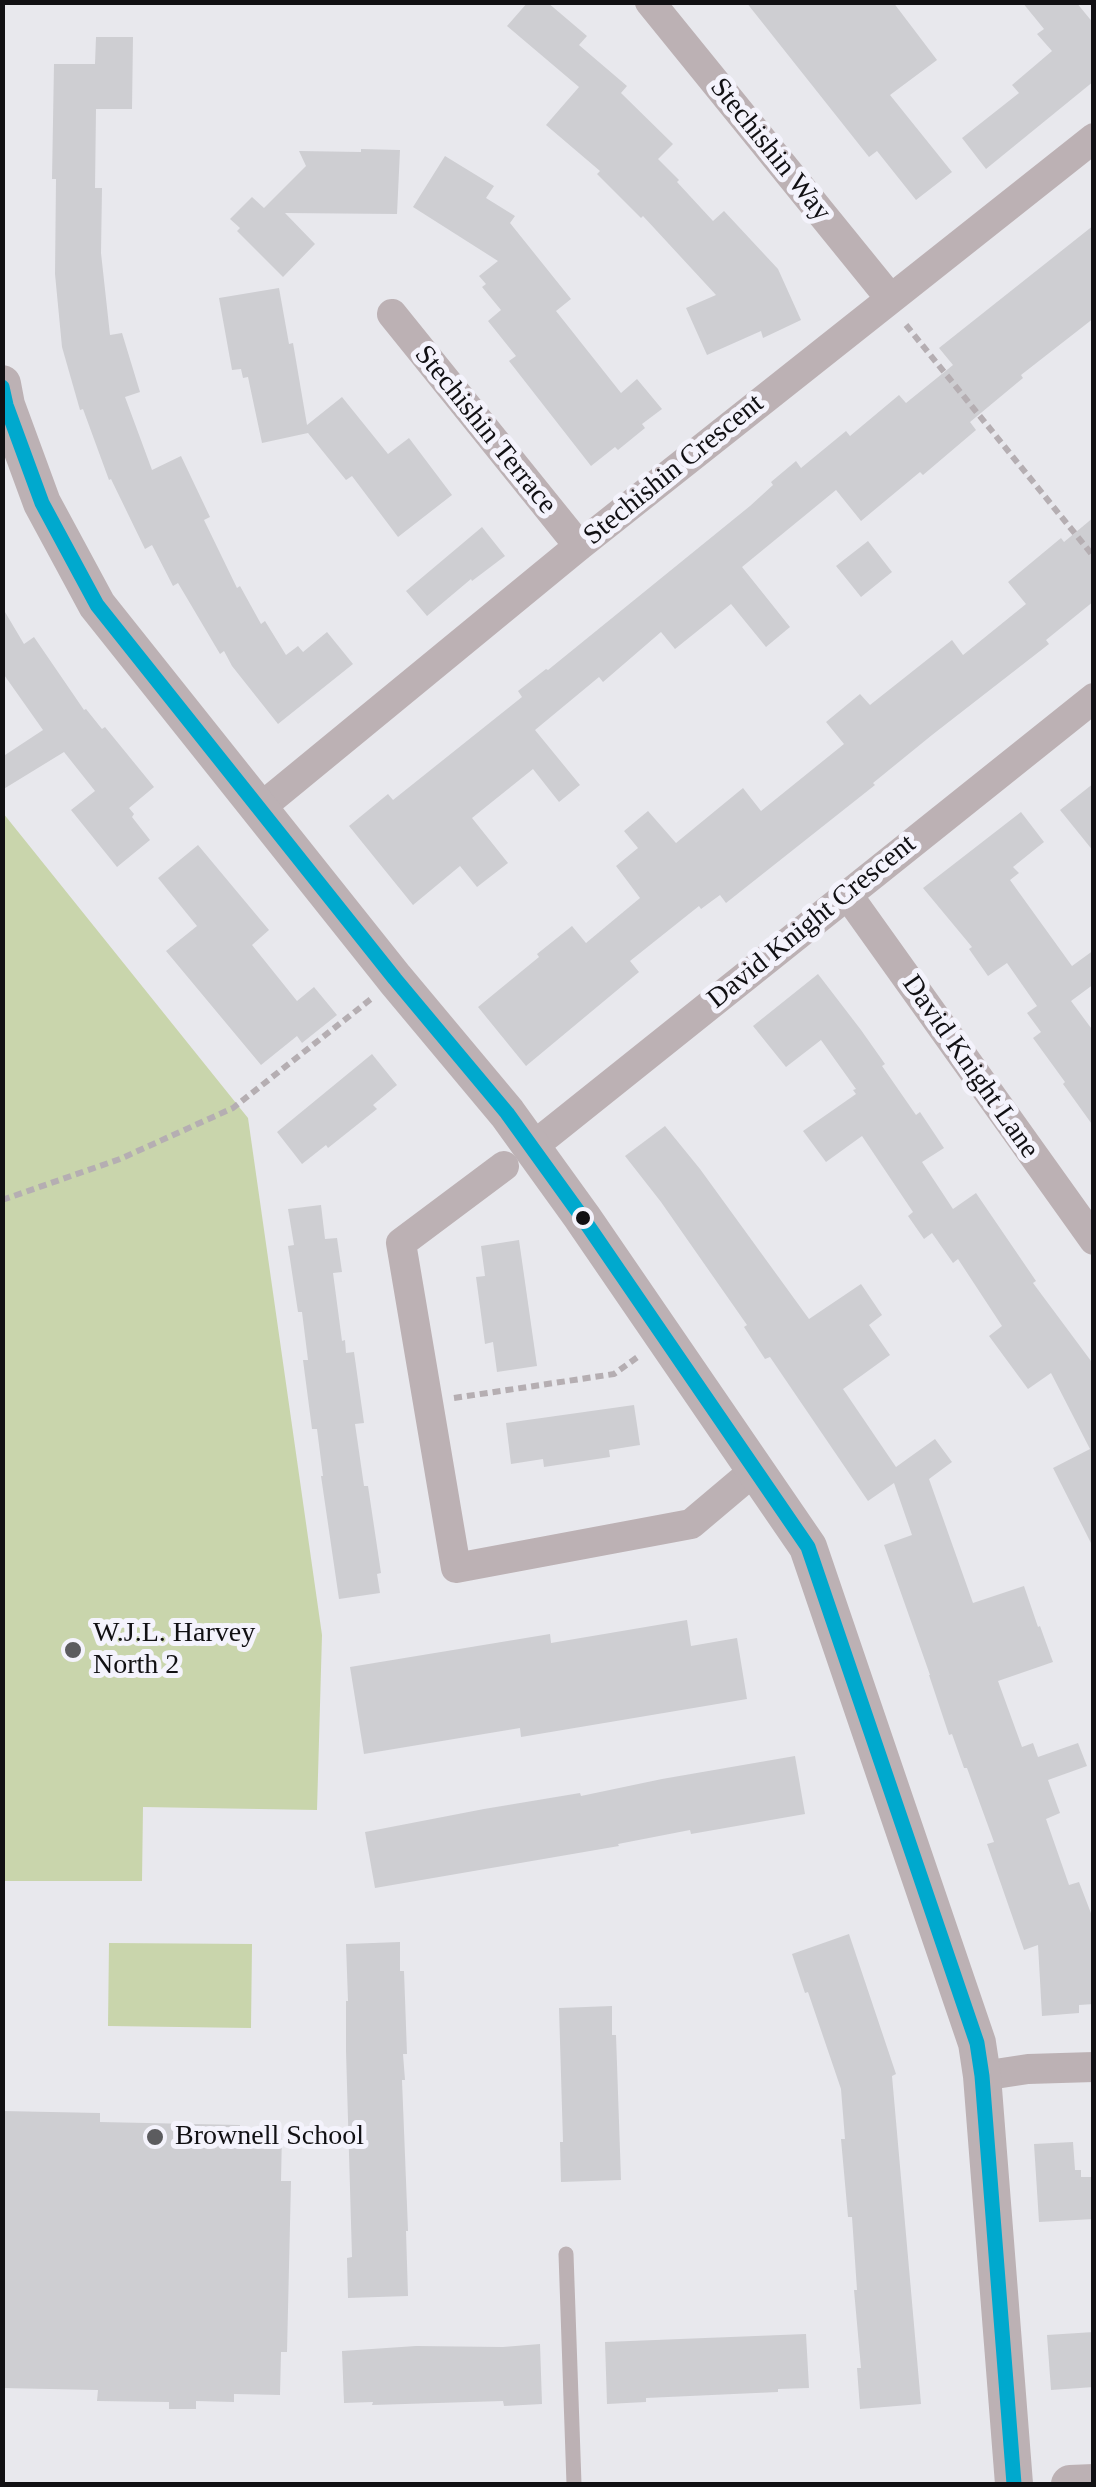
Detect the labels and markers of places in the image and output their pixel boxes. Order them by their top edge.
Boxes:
unlabelled marker [573,1208,593,1228]
place label: W.J.L. Harvey North 2 [93,1617,255,1683]
marker: W.J.L. Harvey North 2 [62,1639,84,1661]
place label: Brownell School [175,2120,364,2154]
marker: Brownell School [144,2126,166,2148]

